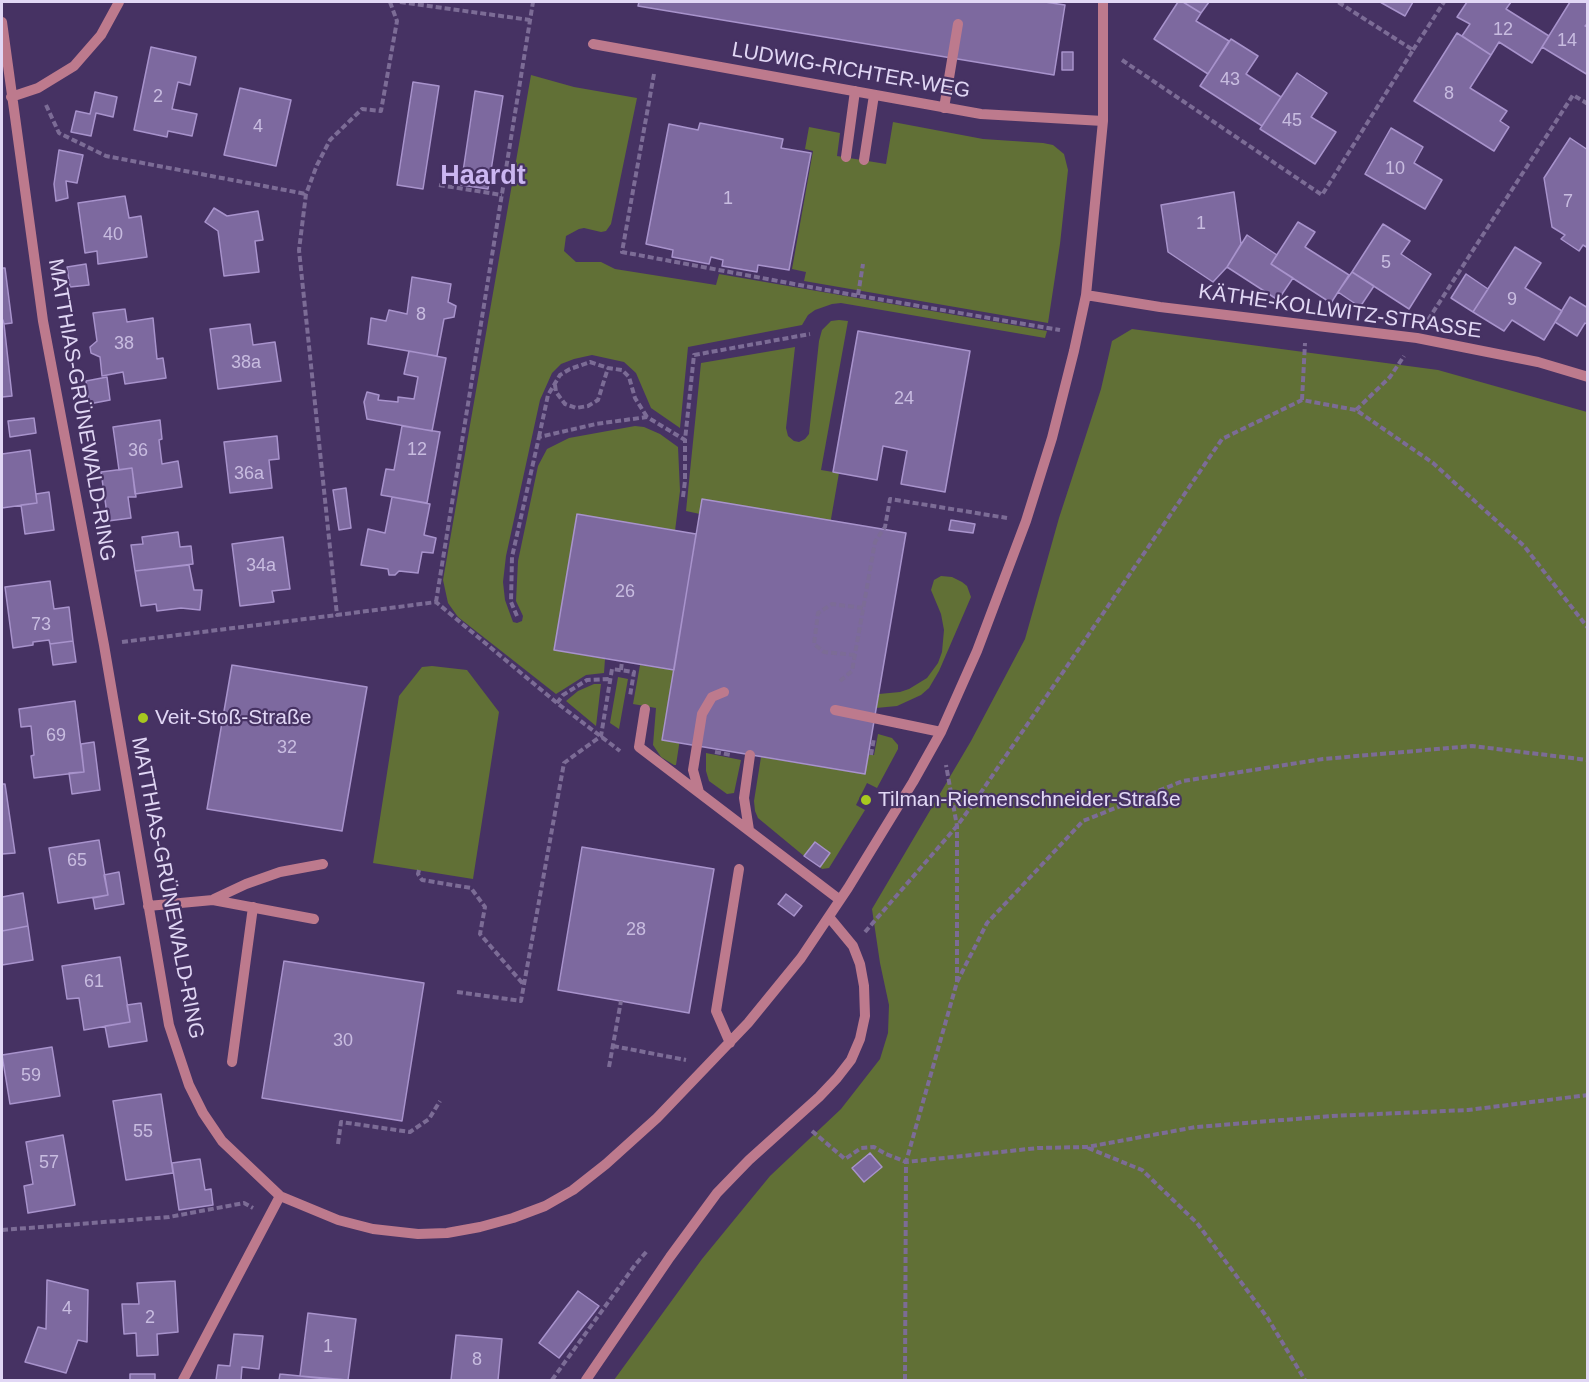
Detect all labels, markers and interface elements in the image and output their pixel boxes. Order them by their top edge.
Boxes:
house number: 12 [1493,19,1513,41]
house number: 14 [1557,30,1577,52]
street label: LUDWIG-RICHTER-WEG [730,38,972,104]
house number: 43 [1220,69,1240,91]
house number: 8 [1444,83,1454,105]
house number: 2 [153,86,163,108]
house number: 45 [1282,110,1302,132]
house number: 4 [253,116,263,138]
house number: 10 [1385,158,1405,180]
district label: Haardt [440,161,526,193]
house number: 1 [723,188,733,210]
house number: 7 [1563,191,1573,213]
house number: 1 [1196,213,1206,235]
house number: 40 [103,224,123,246]
house number: 5 [1381,252,1391,274]
street label: MATTHIAS-GRÜNEWALD-RING [42,257,120,563]
street label: KÄTHE-KOLLWITZ-STRASSE [1197,280,1483,344]
house number: 9 [1507,289,1517,311]
house number: 8 [416,304,426,326]
house number: 38 [114,333,134,355]
house number: 38a [231,352,261,374]
house number: 24 [894,388,914,410]
house number: 12 [407,439,427,461]
house number: 36 [128,440,148,462]
house number: 36a [234,463,264,485]
house number: 34a [246,555,276,577]
house number: 26 [615,581,635,603]
house number: 73 [31,614,51,636]
place label: Veit-Stoß-Straße [155,705,311,731]
marker: Veit-Stoß-Straße [136,711,150,725]
house number: 69 [46,725,66,747]
street label: MATTHIAS-GRÜNEWALD-RING [125,735,209,1041]
house number: 32 [277,737,297,759]
place label: Tilman-Riemenschneider-Straße [878,787,1181,813]
marker: Tilman-Riemenschneider-Straße [859,793,873,807]
house number: 65 [67,850,87,872]
house number: 28 [626,919,646,941]
house number: 61 [84,971,104,993]
house number: 30 [333,1030,353,1052]
house number: 59 [21,1065,41,1087]
house number: 55 [133,1121,153,1143]
house number: 57 [39,1152,59,1174]
house number: 4 [62,1298,72,1320]
house number: 2 [145,1307,155,1329]
house number: 1 [323,1336,333,1358]
house number: 8 [472,1349,482,1371]

